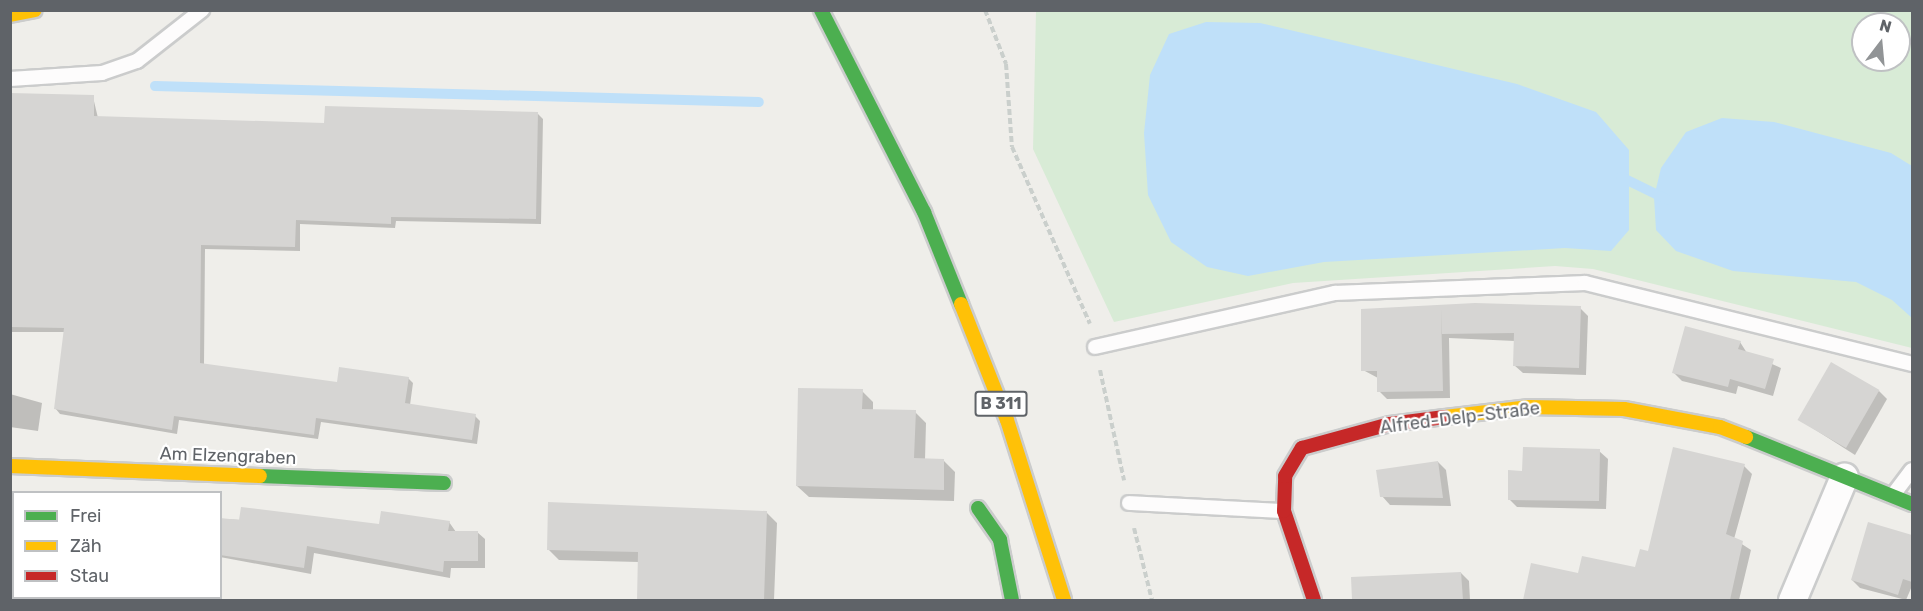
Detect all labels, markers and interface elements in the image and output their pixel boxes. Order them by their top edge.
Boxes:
north arrow [1851,12,1911,72]
text: N [1877,15,1894,37]
road number: B 311 [974,391,1028,417]
street label: Alfred-Delp-Straße [1379,397,1541,439]
street label: Am Elzengraben [159,443,297,469]
legend [12,491,222,599]
text: Frei [70,505,101,527]
text: Zäh [70,535,102,557]
text: Stau [70,565,109,587]

